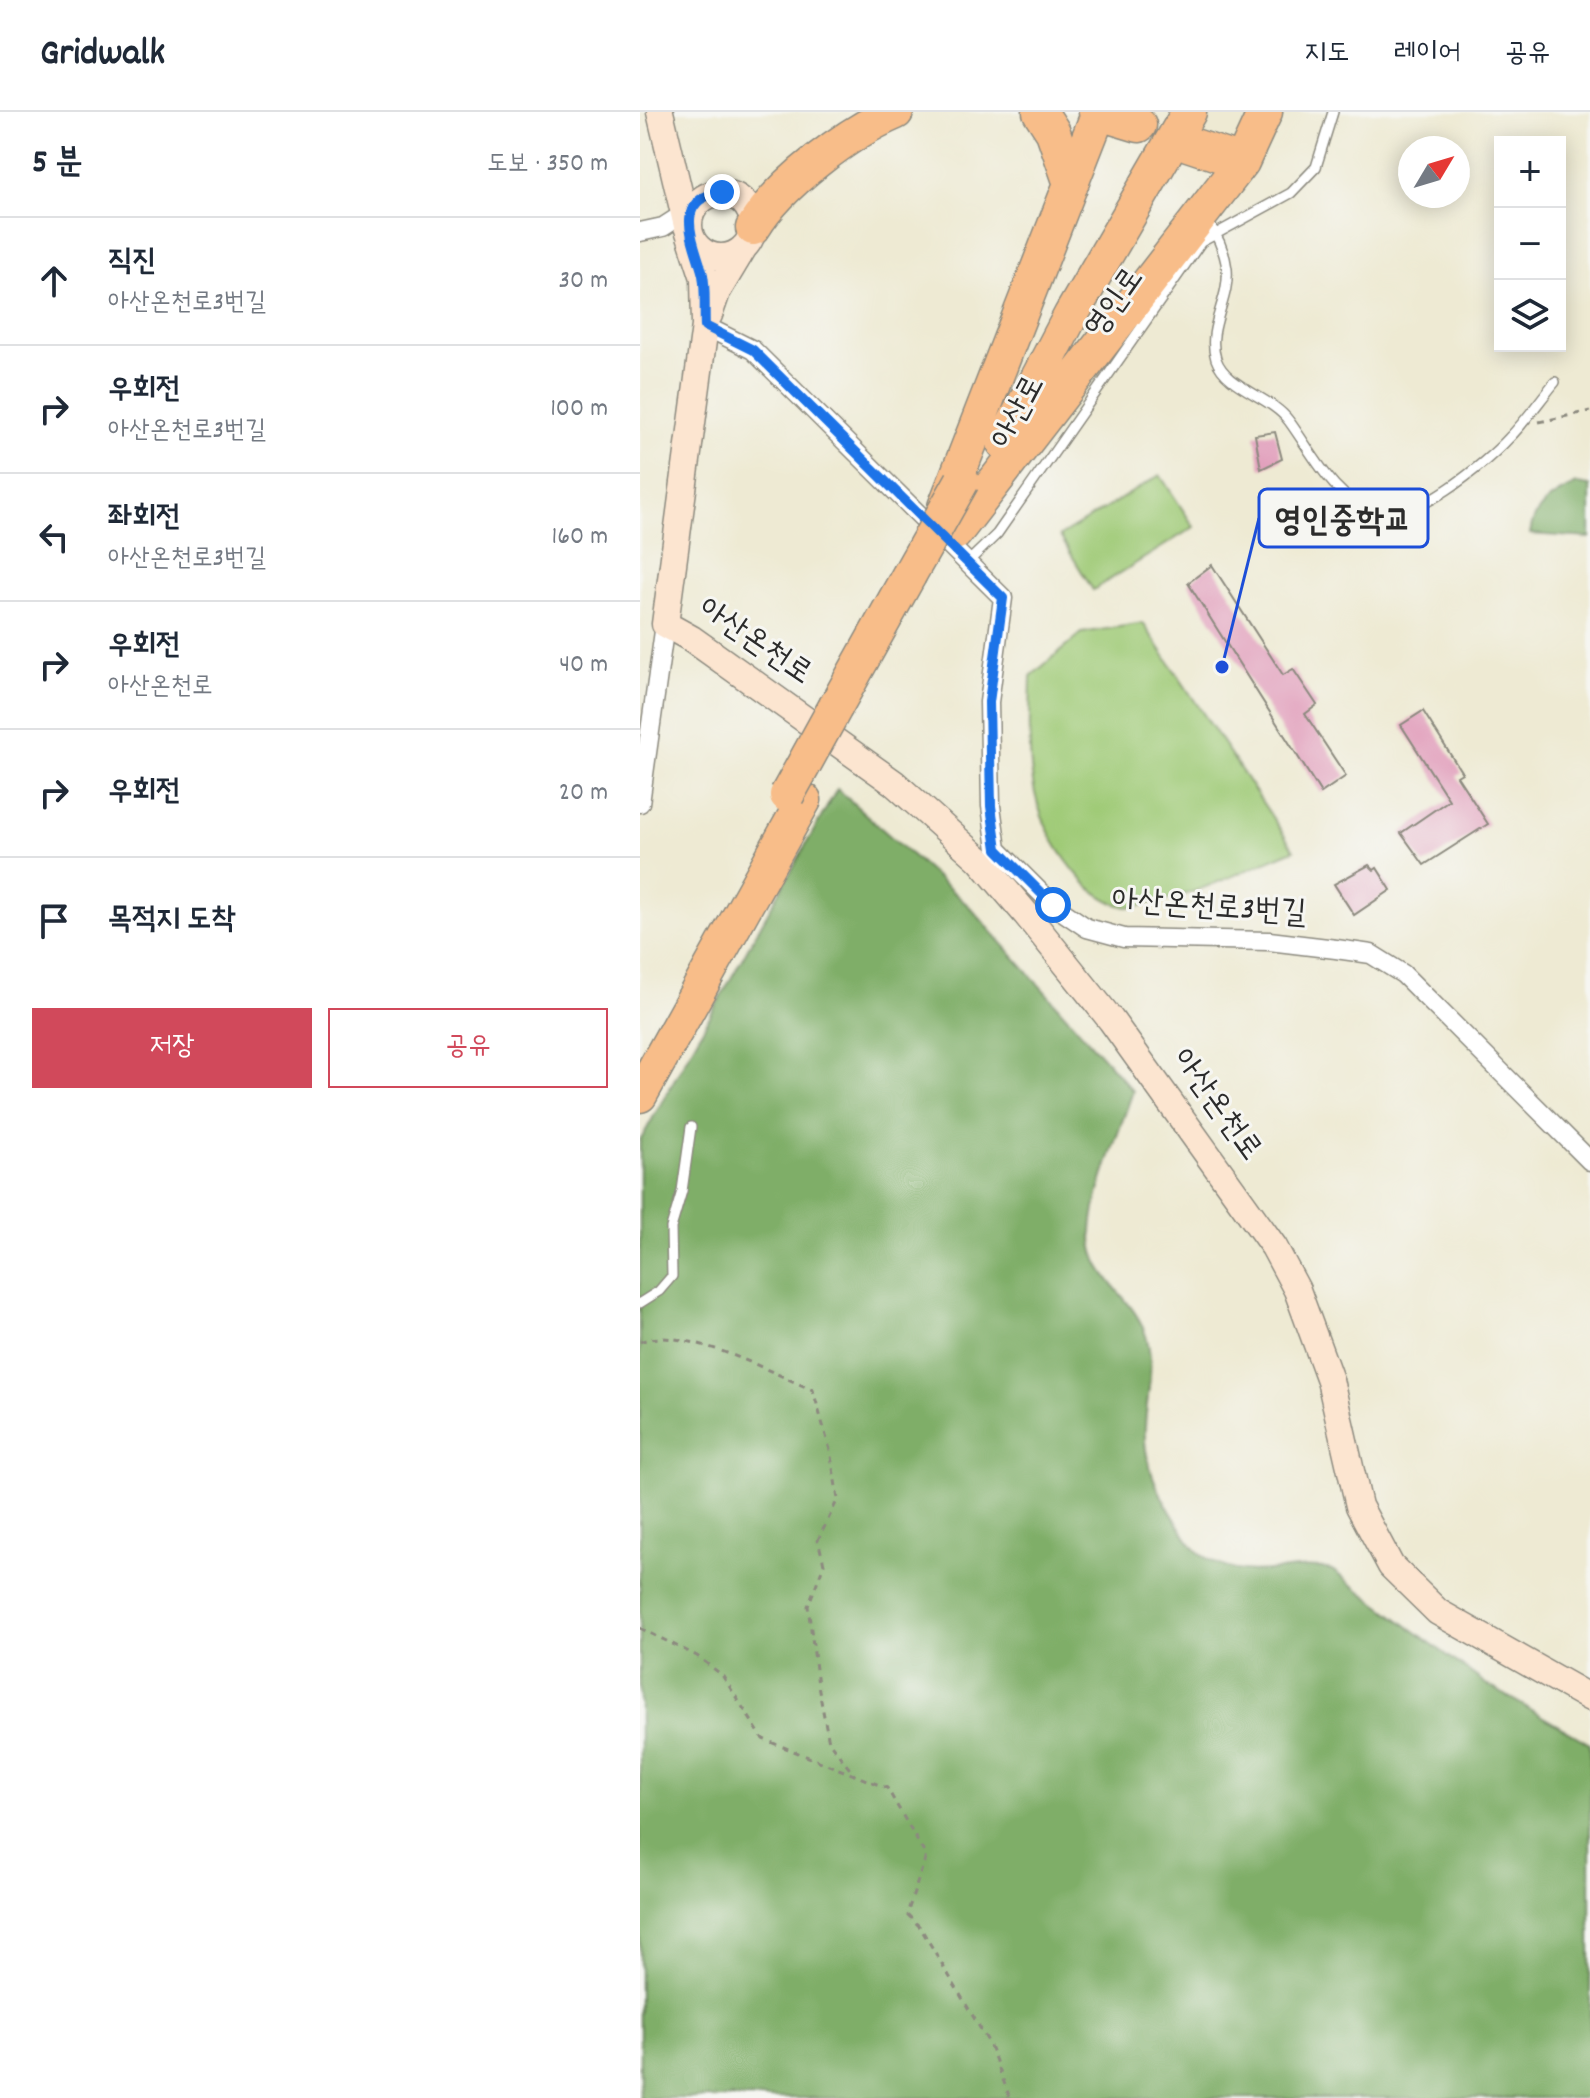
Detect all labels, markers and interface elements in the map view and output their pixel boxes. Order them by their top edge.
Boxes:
text: Gridwalk [40,28,165,83]
text: 지도 [1304,35,1349,75]
text: 레이어 [1393,35,1461,75]
text: 공유 [1505,35,1550,75]
north arrow [1398,136,1470,208]
map controls [1494,136,1566,352]
button: + [1494,136,1566,208]
text: 5 분 [32,140,83,189]
text: 도보 · 350 m [487,146,608,183]
route end [704,174,740,210]
button: − [1494,208,1566,280]
text: 직진 [108,242,156,285]
icon: ahead [32,259,76,303]
street label: 영인로 [1075,259,1157,349]
text: 30 m [558,263,608,300]
button: layers [1494,280,1566,352]
text: 아산온천로3번길 [108,285,266,322]
street label: 아산로 [982,368,1058,458]
text: 우회전 [108,370,180,413]
icon: right [32,387,76,431]
text: 100 m [550,391,608,428]
text: 아산온천로3번길 [108,413,266,450]
callout: 영인중학교 [1259,489,1428,547]
text: 좌회전 [108,498,180,541]
text: 영인중학교 [1275,499,1411,548]
icon: left [32,515,76,559]
text: 160 m [552,519,608,556]
text: 아산온천로3번길 [108,541,266,578]
street label: 아산온천로 [688,588,820,698]
text: 우회전 [108,626,180,669]
icon: right [32,643,76,687]
text: 40 m [559,647,608,684]
text: 아산온천로 [108,669,213,706]
icon: right [32,771,76,815]
text: 우회전 [108,772,180,815]
text: 20 m [559,775,608,812]
street label: 아산온천로3번길 [1110,879,1308,939]
route start [1035,887,1071,923]
icon: arrive [32,899,76,943]
text: 목적지 도착 [108,900,236,943]
button: 저장 [32,1008,312,1088]
button: 공유 [328,1008,608,1088]
street label: 아산온천로 [1159,1040,1271,1172]

